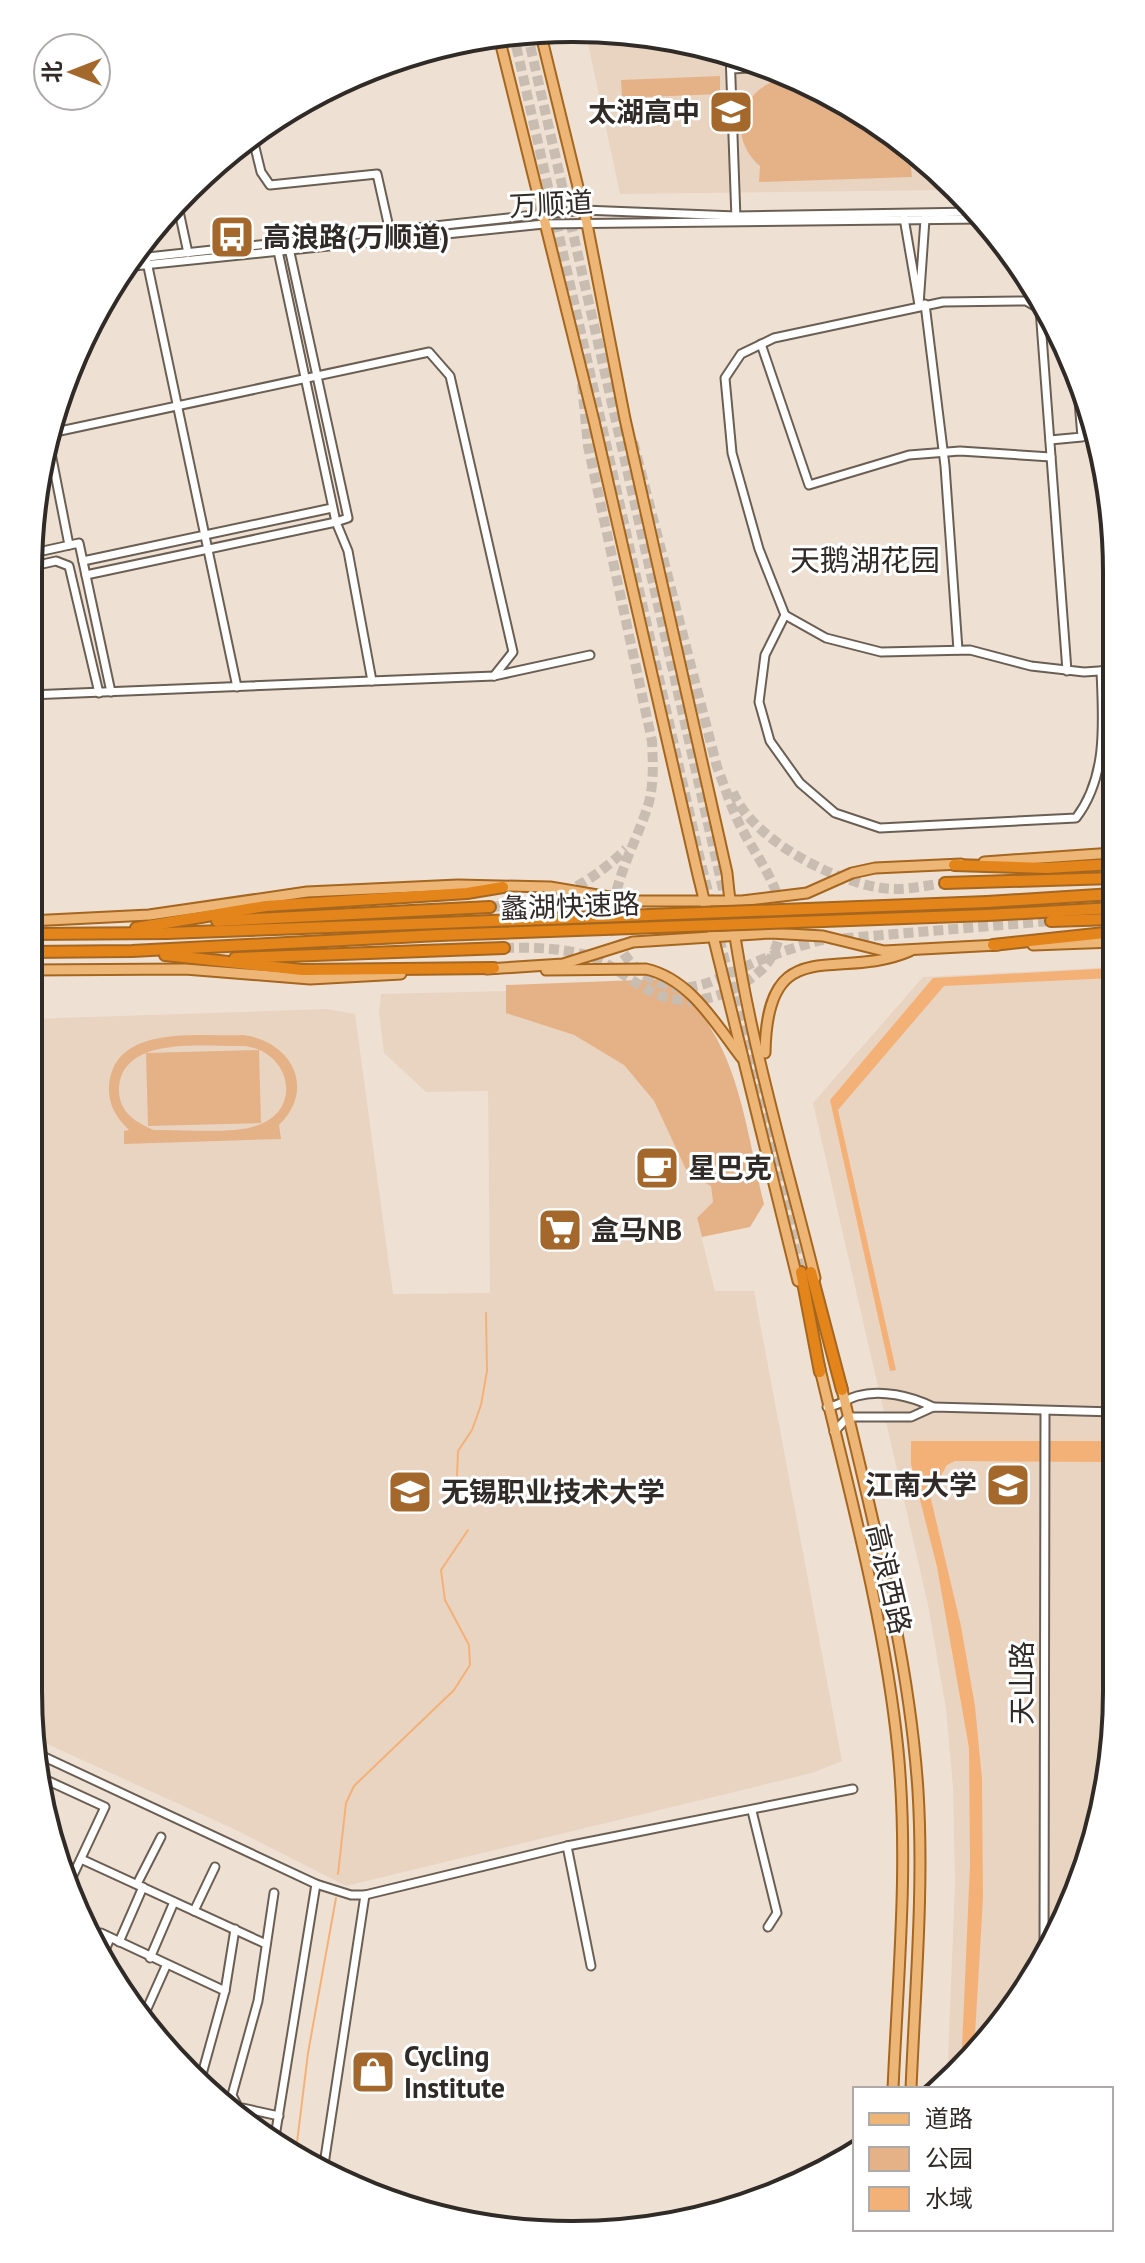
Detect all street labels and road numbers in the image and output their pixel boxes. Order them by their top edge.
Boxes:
street label: 万顺道 [508,183,594,224]
street label: 蠡湖快速路 [499,885,641,926]
street label: 高浪西路 [859,1520,920,1638]
street label: 天山路 [1003,1641,1040,1725]

